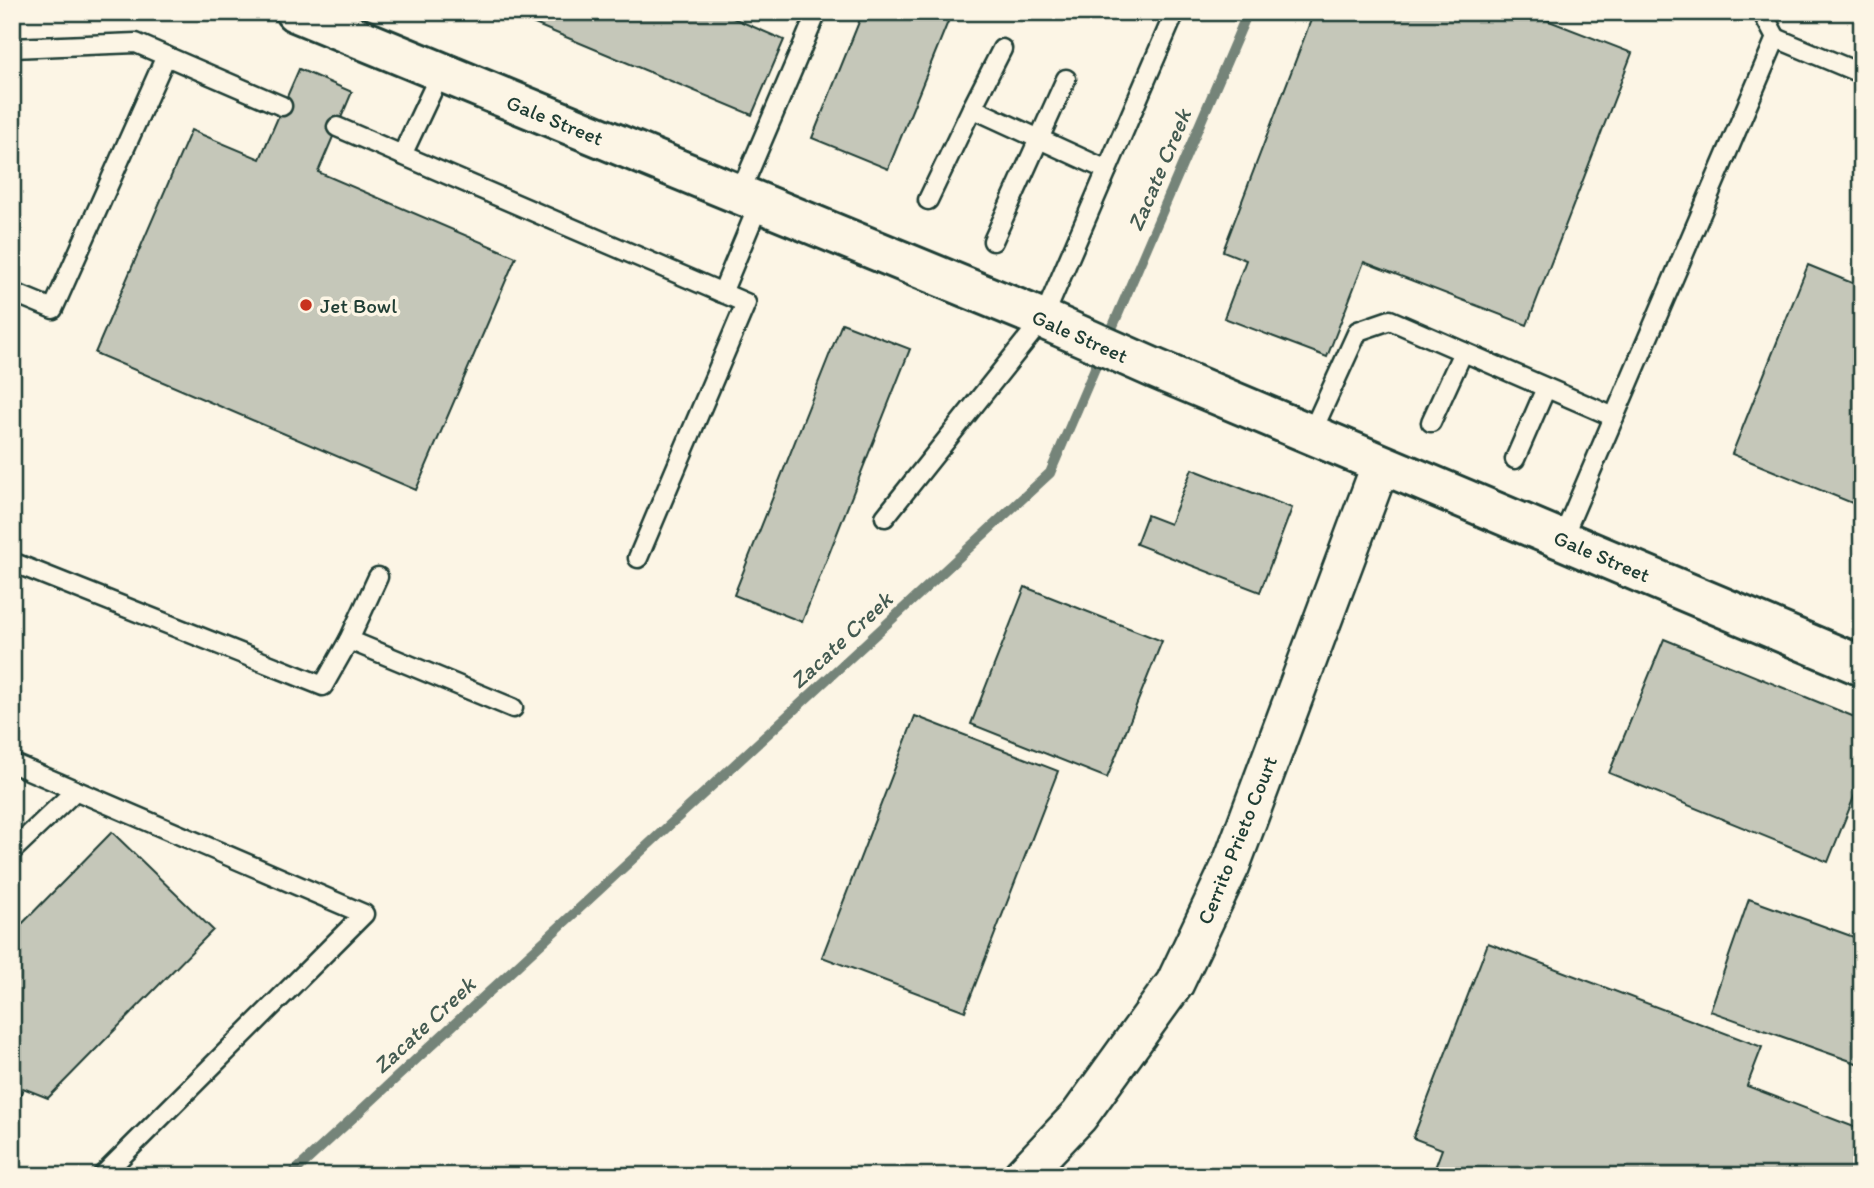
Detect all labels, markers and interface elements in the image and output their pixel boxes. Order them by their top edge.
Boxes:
street label: Gale Street [503,89,607,151]
water label: Zacate Creek [1121,104,1198,235]
place label: Jet Bowl [320,293,397,318]
marker: Jet Bowl [298,297,314,313]
street label: Gale Street [1028,304,1132,368]
street label: Gale Street [1550,525,1654,587]
water label: Zacate Creek [784,585,899,694]
street label: Cerrito Prieto Court [1192,752,1282,928]
water label: Zacate Creek [367,970,482,1079]

